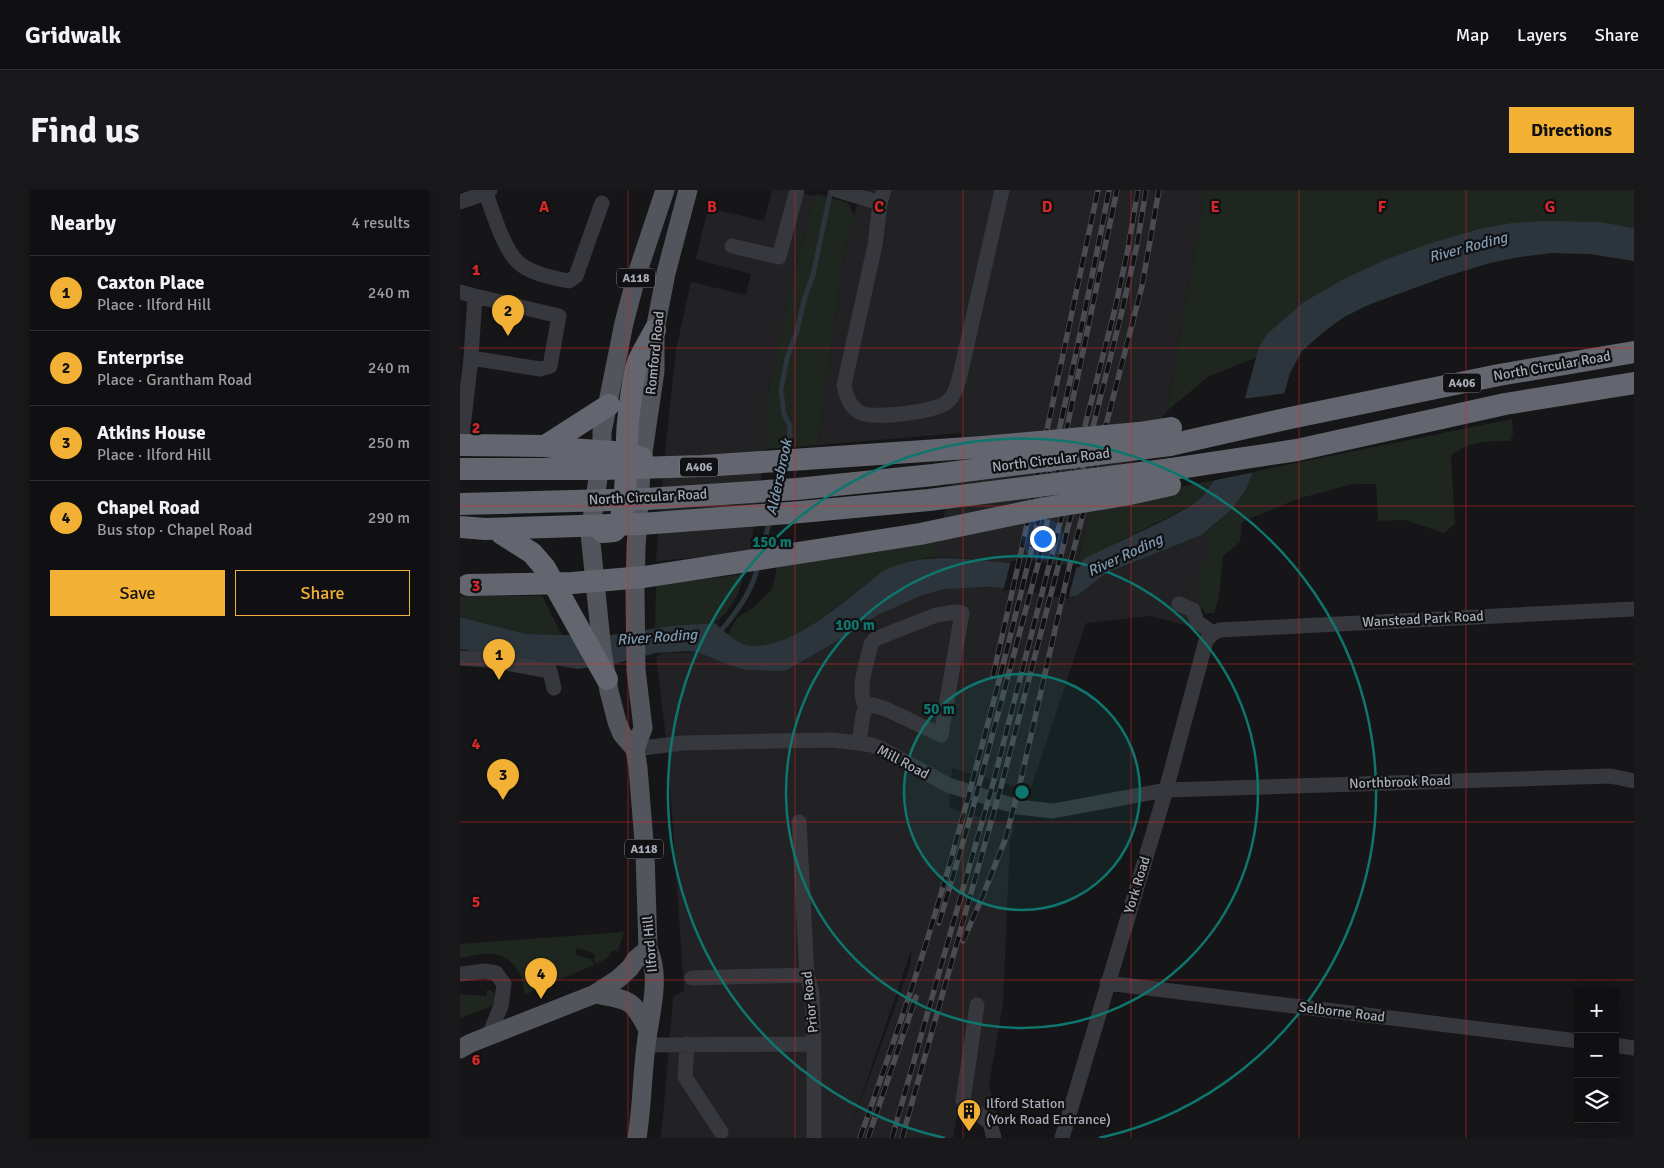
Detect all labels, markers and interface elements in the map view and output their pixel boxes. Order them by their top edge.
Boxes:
text: Gridwalk [25,20,121,50]
text: Map [1456,24,1489,46]
text: Layers [1517,24,1567,46]
text: Share [1595,24,1639,46]
button: Directions [1509,107,1634,153]
text: Find us [30,109,140,152]
text: A [539,197,550,217]
text: B [707,197,717,217]
text: C [874,197,884,217]
text: D [1042,197,1053,217]
text: E [1210,197,1220,217]
text: F [1378,197,1387,217]
text: G [1545,197,1555,217]
text: Nearby [50,210,116,236]
text: 4 results [351,213,410,233]
water label: River Roding [1427,228,1510,266]
text: 1 [472,260,481,280]
road number: A118 [617,268,655,288]
text: Caxton Place [97,271,204,295]
text: 1 [62,283,70,303]
text: 240 m [368,283,410,303]
text: Place · Ilford Hill [97,295,211,315]
pin: 2 [492,295,524,336]
street label: Romford Road [642,310,668,396]
text: Enterprise [97,346,184,370]
street label: North Circular Road [1492,347,1612,385]
text: 2 [62,358,70,378]
text: 240 m [368,358,410,378]
text: Place · Grantham Road [97,370,252,390]
road number: A406 [1443,374,1481,392]
text: 2 [472,418,480,438]
text: Atkins House [97,421,206,445]
text: 3 [62,433,70,453]
text: 250 m [368,433,410,453]
water label: Aldersbrook [762,436,796,517]
street label: North Circular Road [991,444,1111,476]
text: Place · Ilford Hill [97,445,211,465]
road number: A406 [680,458,718,476]
street label: North Circular Road [588,485,708,509]
text: Chapel Road [97,496,200,520]
text: 4 [62,508,70,528]
text: 290 m [368,508,410,528]
text: Bus stop · Chapel Road [97,520,253,540]
your location [1030,526,1056,552]
water label: River Roding [1085,529,1166,580]
text: 150 m [752,533,792,551]
button: Save [50,570,225,616]
button: Share [235,570,410,616]
text: 3 [472,576,480,596]
street label: Wanstead Park Road [1362,607,1484,631]
text: 100 m [835,616,875,634]
water label: River Roding [616,625,699,649]
pin: 1 [483,639,515,680]
text: 50 m [923,700,955,718]
text: 4 [472,734,481,754]
street label: Mill Road [874,741,932,783]
pin: 3 [487,759,519,800]
street label: Northbrook Road [1349,772,1451,792]
centre of rings [1013,783,1031,801]
road number: A118 [625,840,663,859]
street label: York Road [1120,854,1154,916]
text: 5 [472,892,480,912]
street label: Ilford Hill [639,915,661,973]
pin: 4 [525,958,557,999]
street label: Prior Road [798,970,822,1034]
map controls [1574,988,1619,1123]
button: + [1574,988,1619,1033]
street label: Selborne Road [1298,998,1386,1026]
button: − [1574,1033,1619,1078]
text: 6 [472,1050,481,1070]
button: layers [1574,1078,1619,1123]
place label: Ilford Station (York Road Entrance) [986,1095,1111,1128]
building icon: Ilford Station (York Road Entrance) [956,1098,982,1132]

